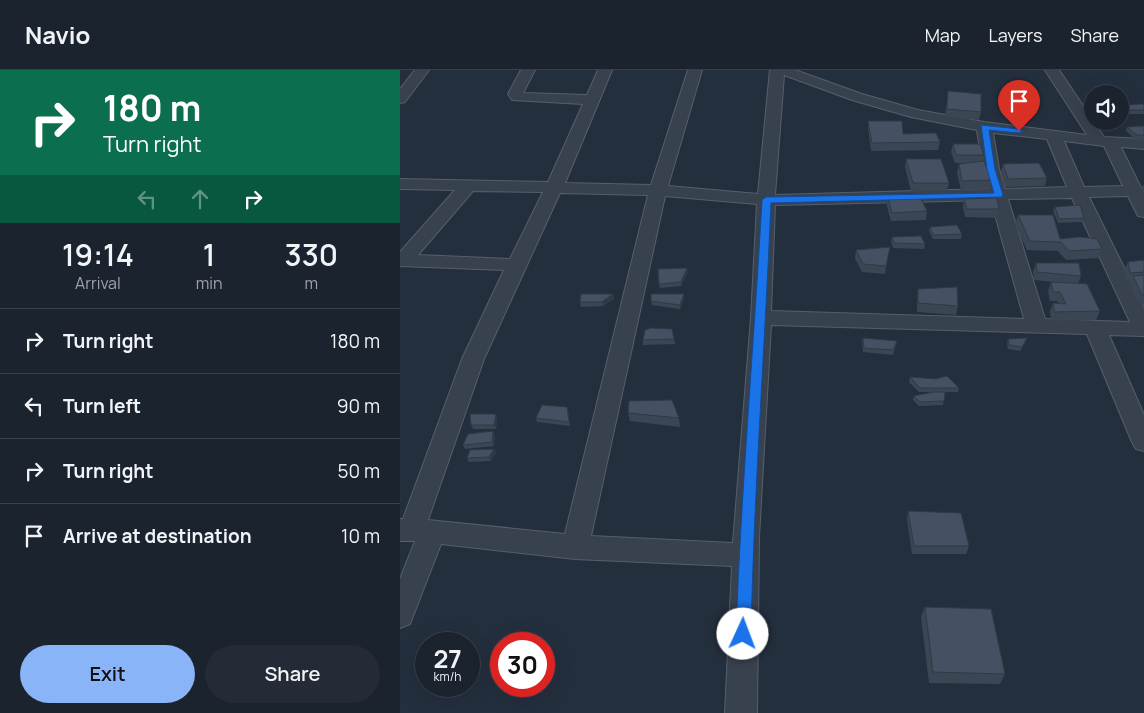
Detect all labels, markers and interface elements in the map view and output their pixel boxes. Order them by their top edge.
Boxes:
text: Navio [25,18,90,51]
text: Map [925,23,960,47]
text: Layers [988,23,1042,47]
text: Share [1070,23,1119,47]
pin [998,80,1040,131]
text: 180 m [103,84,201,132]
map controls [1084,85,1129,130]
button: sound [1084,85,1129,130]
icon: arrive [1005,87,1033,115]
icon: right [20,90,85,155]
text: Turn right [103,129,201,159]
icon: left [133,185,161,213]
icon: ahead [186,185,214,213]
icon: right [239,185,267,213]
text: 19:14 [62,234,134,275]
text: 1 [203,234,215,275]
text: 330 [284,234,338,275]
text: Arrival [75,272,121,294]
text: min [196,272,223,294]
text: m [304,272,318,294]
icon: right [20,327,48,355]
text: Turn right [63,328,153,354]
text: 180 m [330,328,380,354]
icon: left [20,392,48,420]
text: Turn left [63,393,141,419]
text: 90 m [337,393,380,419]
icon: right [20,457,48,485]
text: Turn right [63,458,153,484]
text: 50 m [338,458,380,484]
icon: arrive [20,522,48,550]
text: Arrive at destination [63,523,252,549]
text: 10 m [341,523,380,549]
position arrow [716,607,768,659]
speed limit sign: 30 [490,632,555,697]
text: 27 [433,641,462,676]
button: Exit [20,645,195,703]
button: Share [205,645,380,703]
text: km/h [434,668,461,685]

